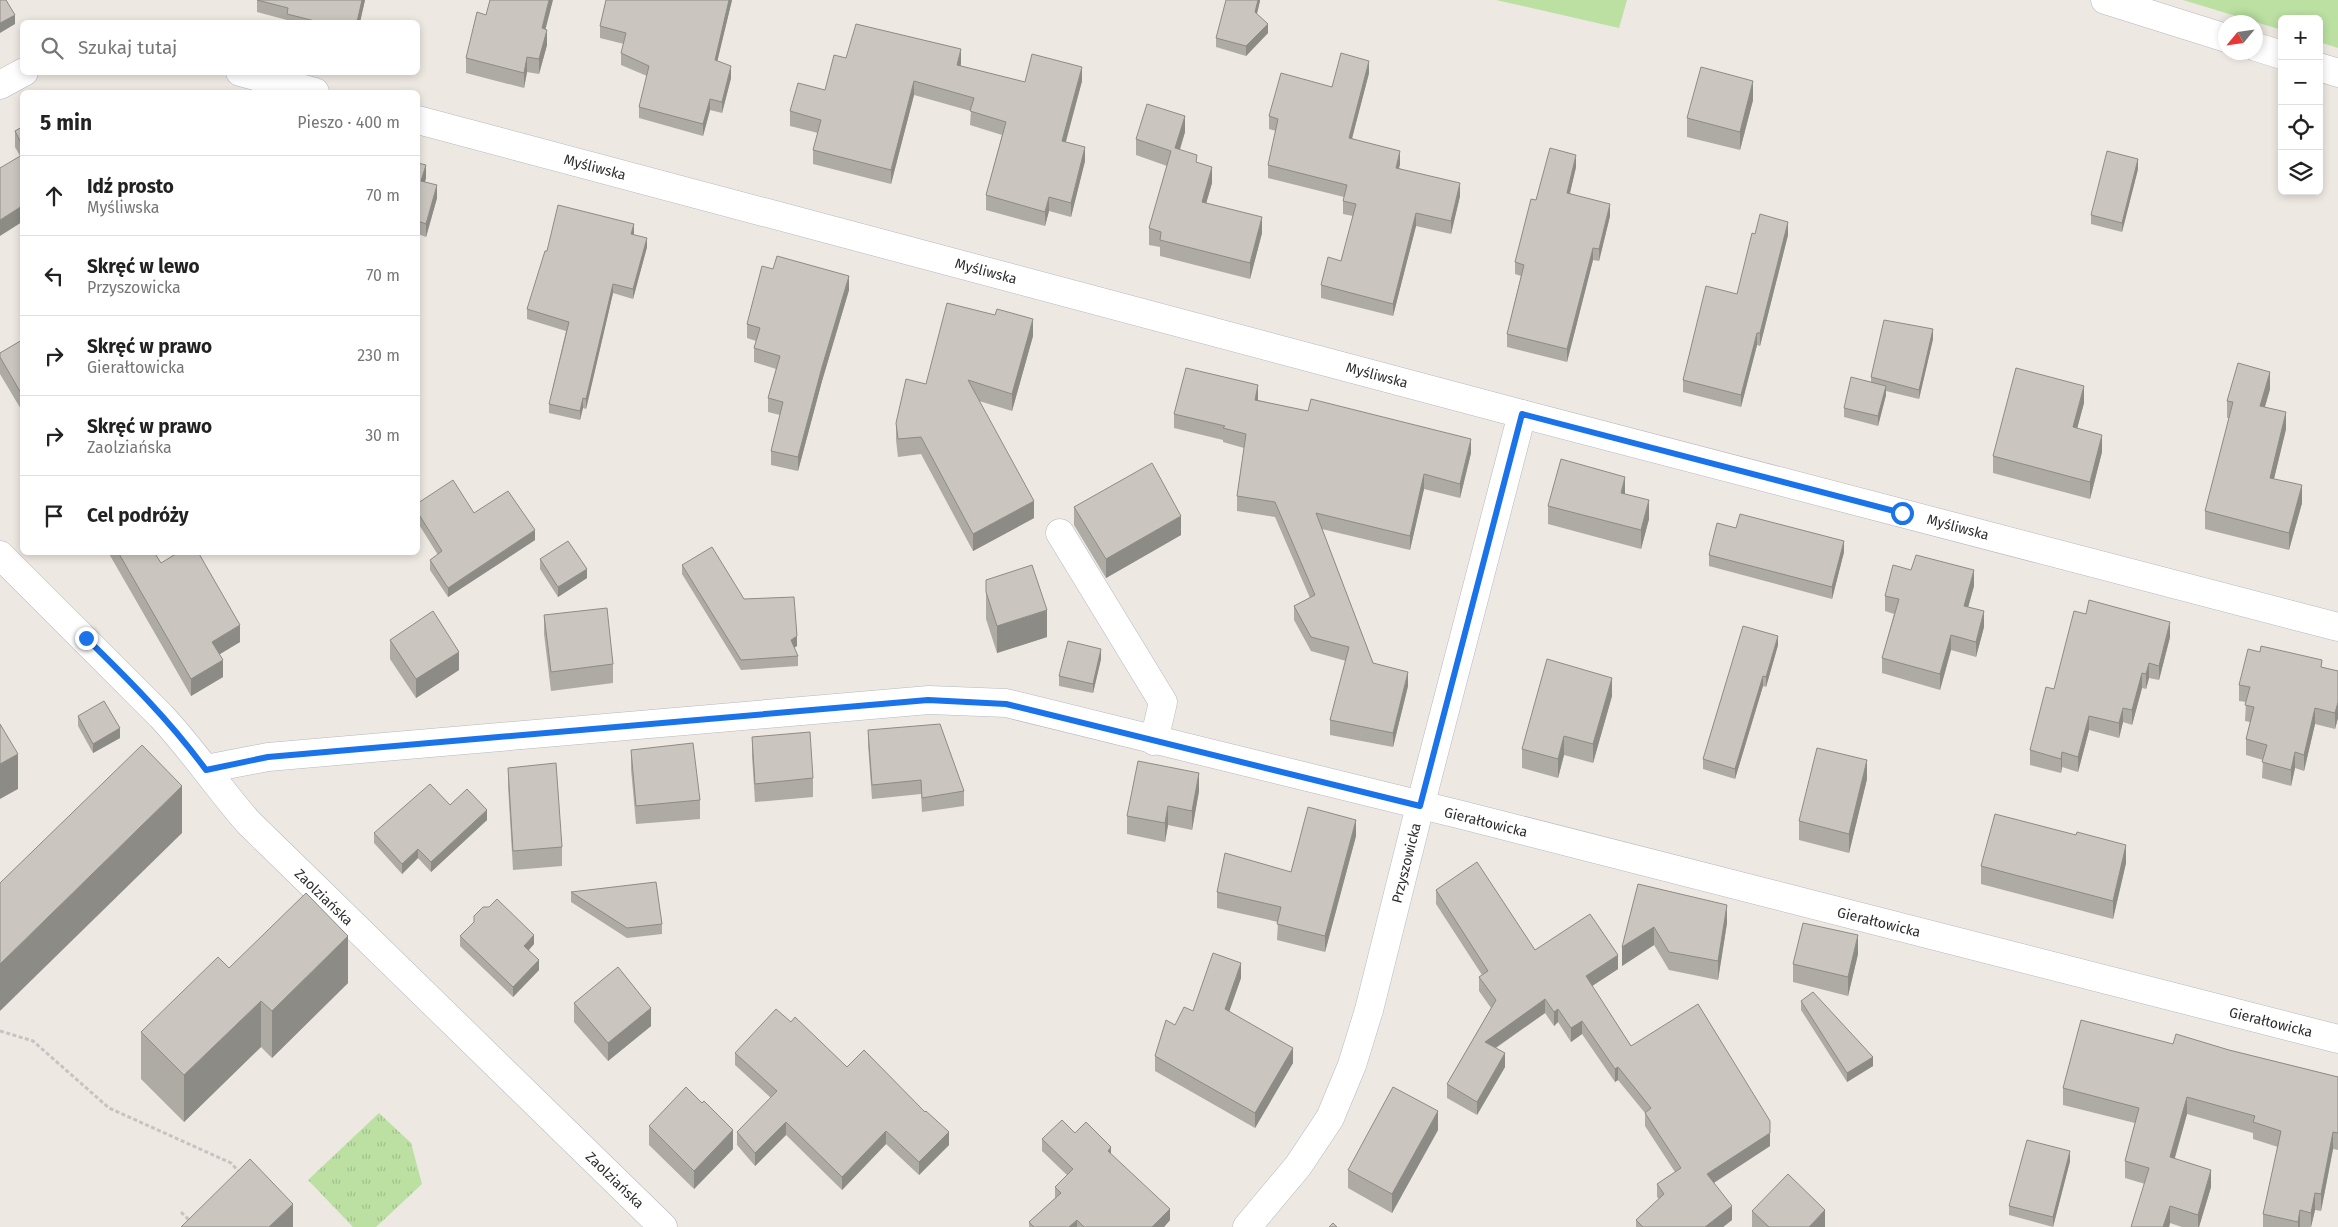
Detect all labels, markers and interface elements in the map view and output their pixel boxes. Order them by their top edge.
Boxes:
north arrow [2218,15,2263,60]
map controls [2278,15,2323,195]
button: + [2278,15,2323,60]
search box [20,20,420,75]
icon: search [38,34,66,62]
text: Szukaj tutaj [78,36,177,59]
button: − [2278,60,2323,105]
button: locate [2278,105,2323,150]
text: 5 min [40,110,92,136]
text: Pieszo · 400 m [297,113,400,132]
button: layers [2278,150,2323,195]
street label: Myśliwska [562,151,628,184]
text: Idź prosto [87,175,174,198]
icon: ahead [40,182,68,210]
text: 70 m [366,186,400,205]
text: Myśliwska [87,198,159,217]
text: Skręć w lewo [87,255,200,278]
street label: Myśliwska [953,255,1019,288]
icon: left [40,262,68,290]
text: 70 m [366,266,400,285]
text: Przyszowicka [87,278,181,297]
text: Skręć w prawo [87,335,212,358]
icon: right [40,342,68,370]
text: 230 m [357,346,400,365]
text: Gierałtowicka [87,358,185,377]
street label: Myśliwska [1344,359,1410,392]
text: Skręć w prawo [87,415,212,438]
icon: right [40,422,68,450]
text: 30 m [365,426,400,445]
text: Zaolziańska [87,438,172,457]
icon: arrive [40,502,68,530]
route start [1891,502,1914,525]
text: Cel podróży [87,504,189,527]
street label: Myśliwska [1925,511,1991,544]
route end [75,627,98,650]
street label: Gierałtowicka [1442,804,1529,841]
street label: Przyszowicka [1388,821,1425,905]
street label: Zaolziańska [291,865,356,929]
street label: Gierałtowicka [1835,904,1922,941]
street label: Gierałtowicka [2227,1004,2314,1041]
street label: Zaolziańska [582,1148,647,1212]

